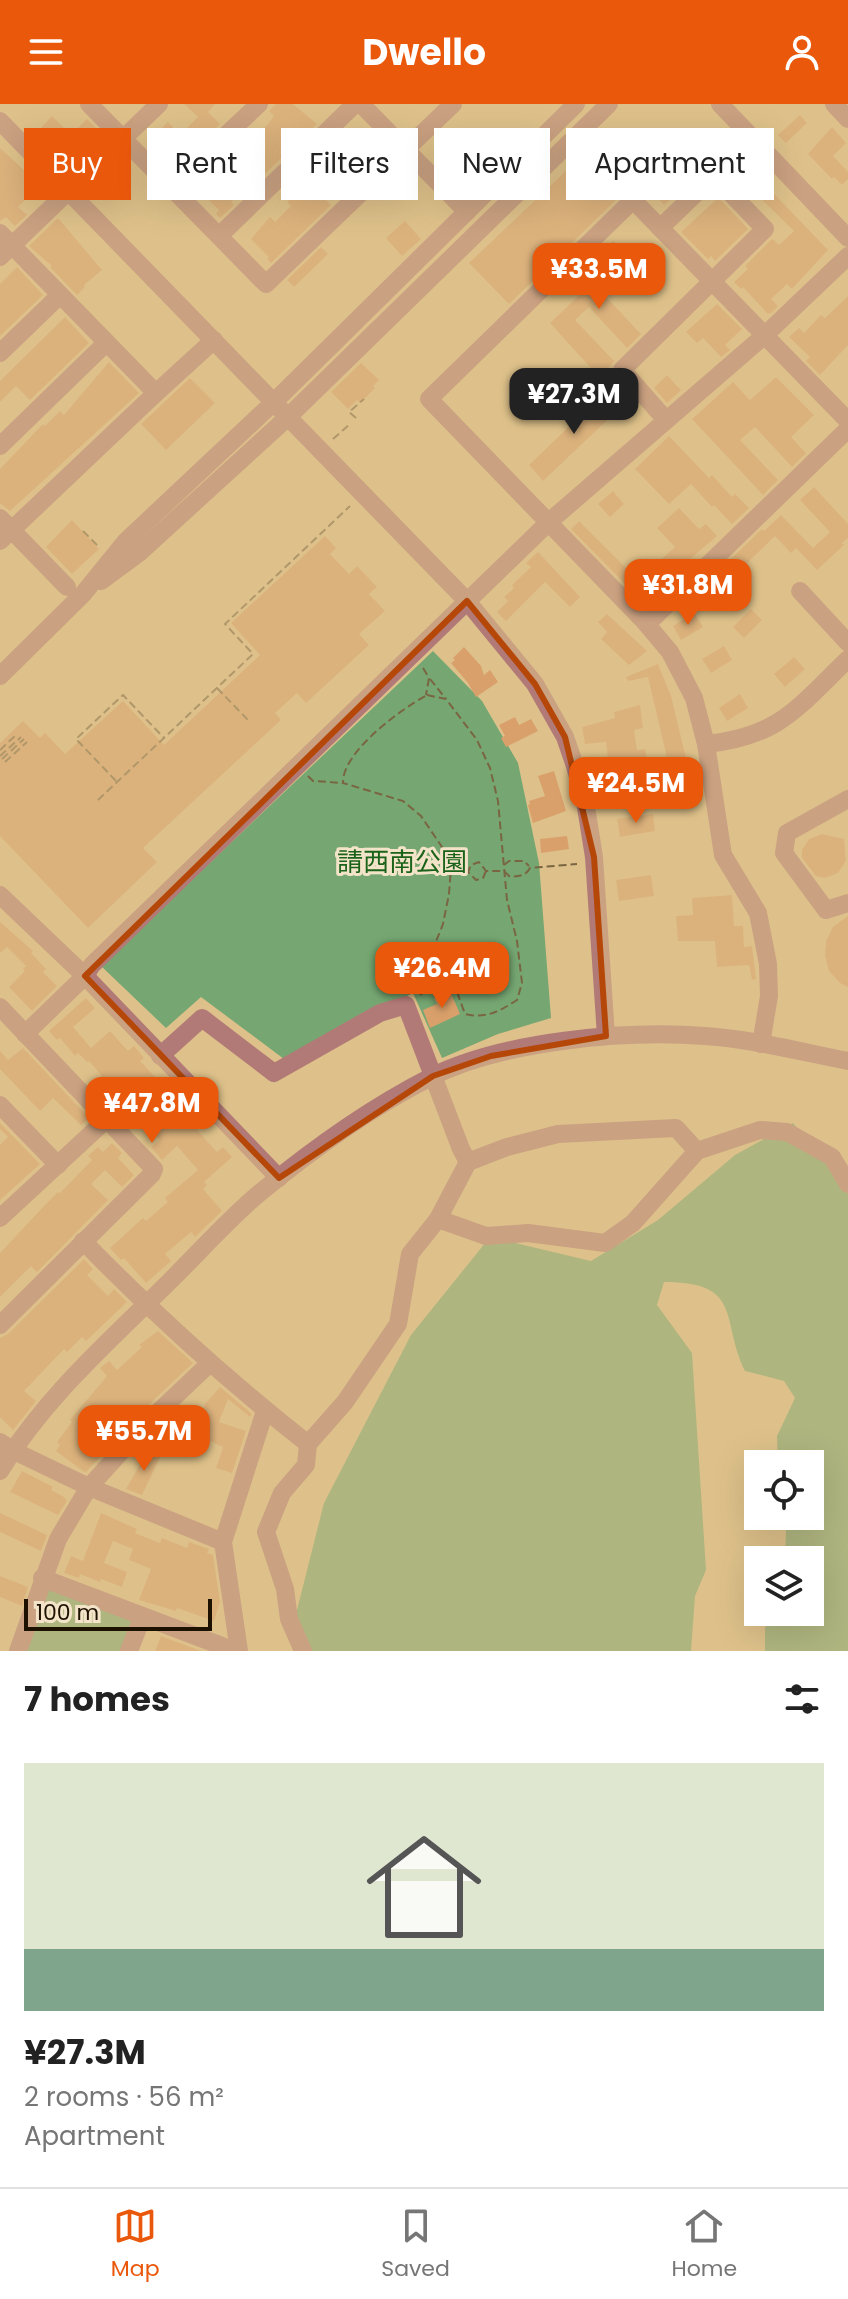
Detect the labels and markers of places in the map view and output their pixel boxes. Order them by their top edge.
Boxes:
pin: ¥33.5M [534,243,664,311]
pin: ¥27.3M [509,368,639,436]
pin: ¥31.8M [623,559,753,627]
pin: ¥24.5M [571,757,701,825]
pin: ¥26.4M [377,942,507,1010]
pin: ¥47.8M [87,1077,217,1145]
pin: ¥55.7M [79,1405,209,1473]

